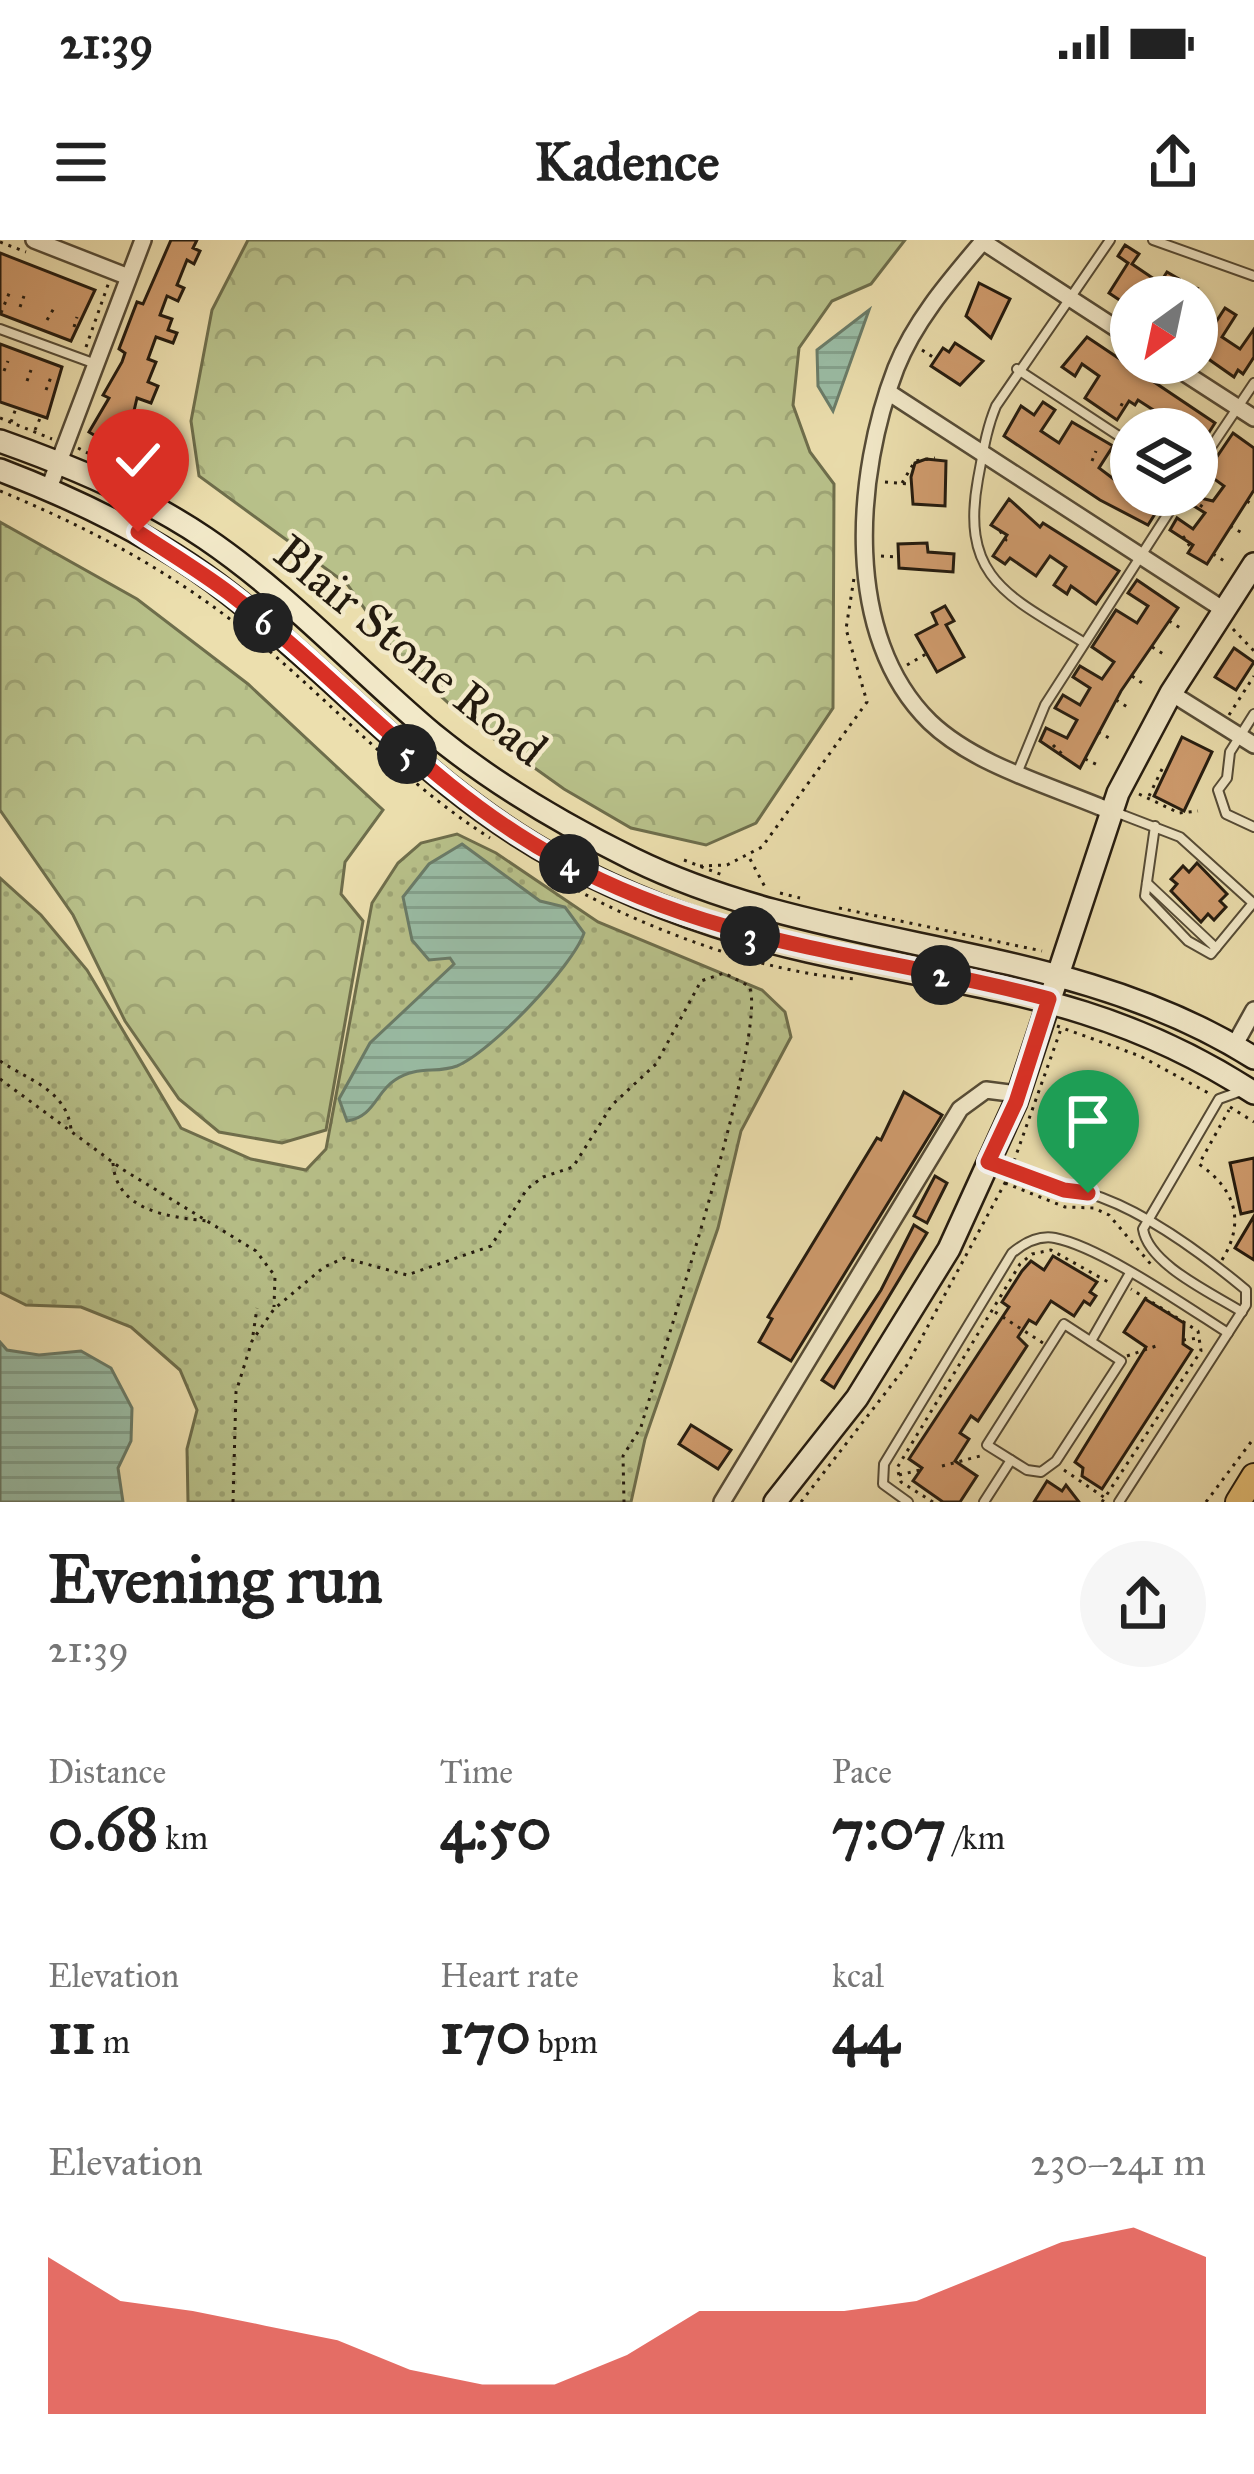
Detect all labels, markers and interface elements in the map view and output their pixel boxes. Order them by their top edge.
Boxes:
text: 21:39 [60,15,153,70]
icon: menu [48,129,114,195]
text: Kadence [534,129,720,195]
icon: share [1140,129,1206,195]
north arrow [1110,276,1218,384]
map controls [1110,276,1218,516]
button: layers [1110,408,1218,516]
pin [87,409,189,532]
icon: check [105,427,171,493]
street label: Blair Stone Road [262,522,559,778]
pin: 6 [233,593,293,653]
text: 6 [255,603,271,643]
pin: 5 [377,724,437,784]
text: 5 [399,734,415,774]
pin: 4 [539,834,599,894]
text: 4 [560,844,578,884]
pin: 3 [720,906,780,966]
text: 3 [743,916,757,956]
pin: 2 [911,945,971,1005]
text: 2 [933,955,949,995]
pin [1037,1070,1139,1193]
icon: arrive [1055,1088,1121,1154]
text: Evening run [48,1539,383,1620]
button: share [1080,1541,1206,1667]
text: 21:39 [48,1625,129,1673]
text: Distance [48,1752,166,1792]
text: Time [440,1752,513,1792]
text: Pace [832,1752,892,1792]
text: 0.68 [48,1792,158,1865]
text: 4:50 [440,1792,551,1865]
text: 7:07 [832,1792,946,1865]
text: km [158,1818,208,1858]
text: /km [946,1818,1005,1858]
text: Elevation [48,1956,179,1996]
text: Heart rate [440,1956,579,1996]
text: kcal [832,1956,884,1996]
text: 11 [48,1996,95,2069]
text: 170 [440,1996,531,2069]
text: 44 [832,1996,899,2069]
text: m [95,2022,130,2062]
text: bpm [531,2022,598,2062]
text: Elevation [48,2138,203,2186]
text: 230–241 m [1031,2138,1206,2186]

